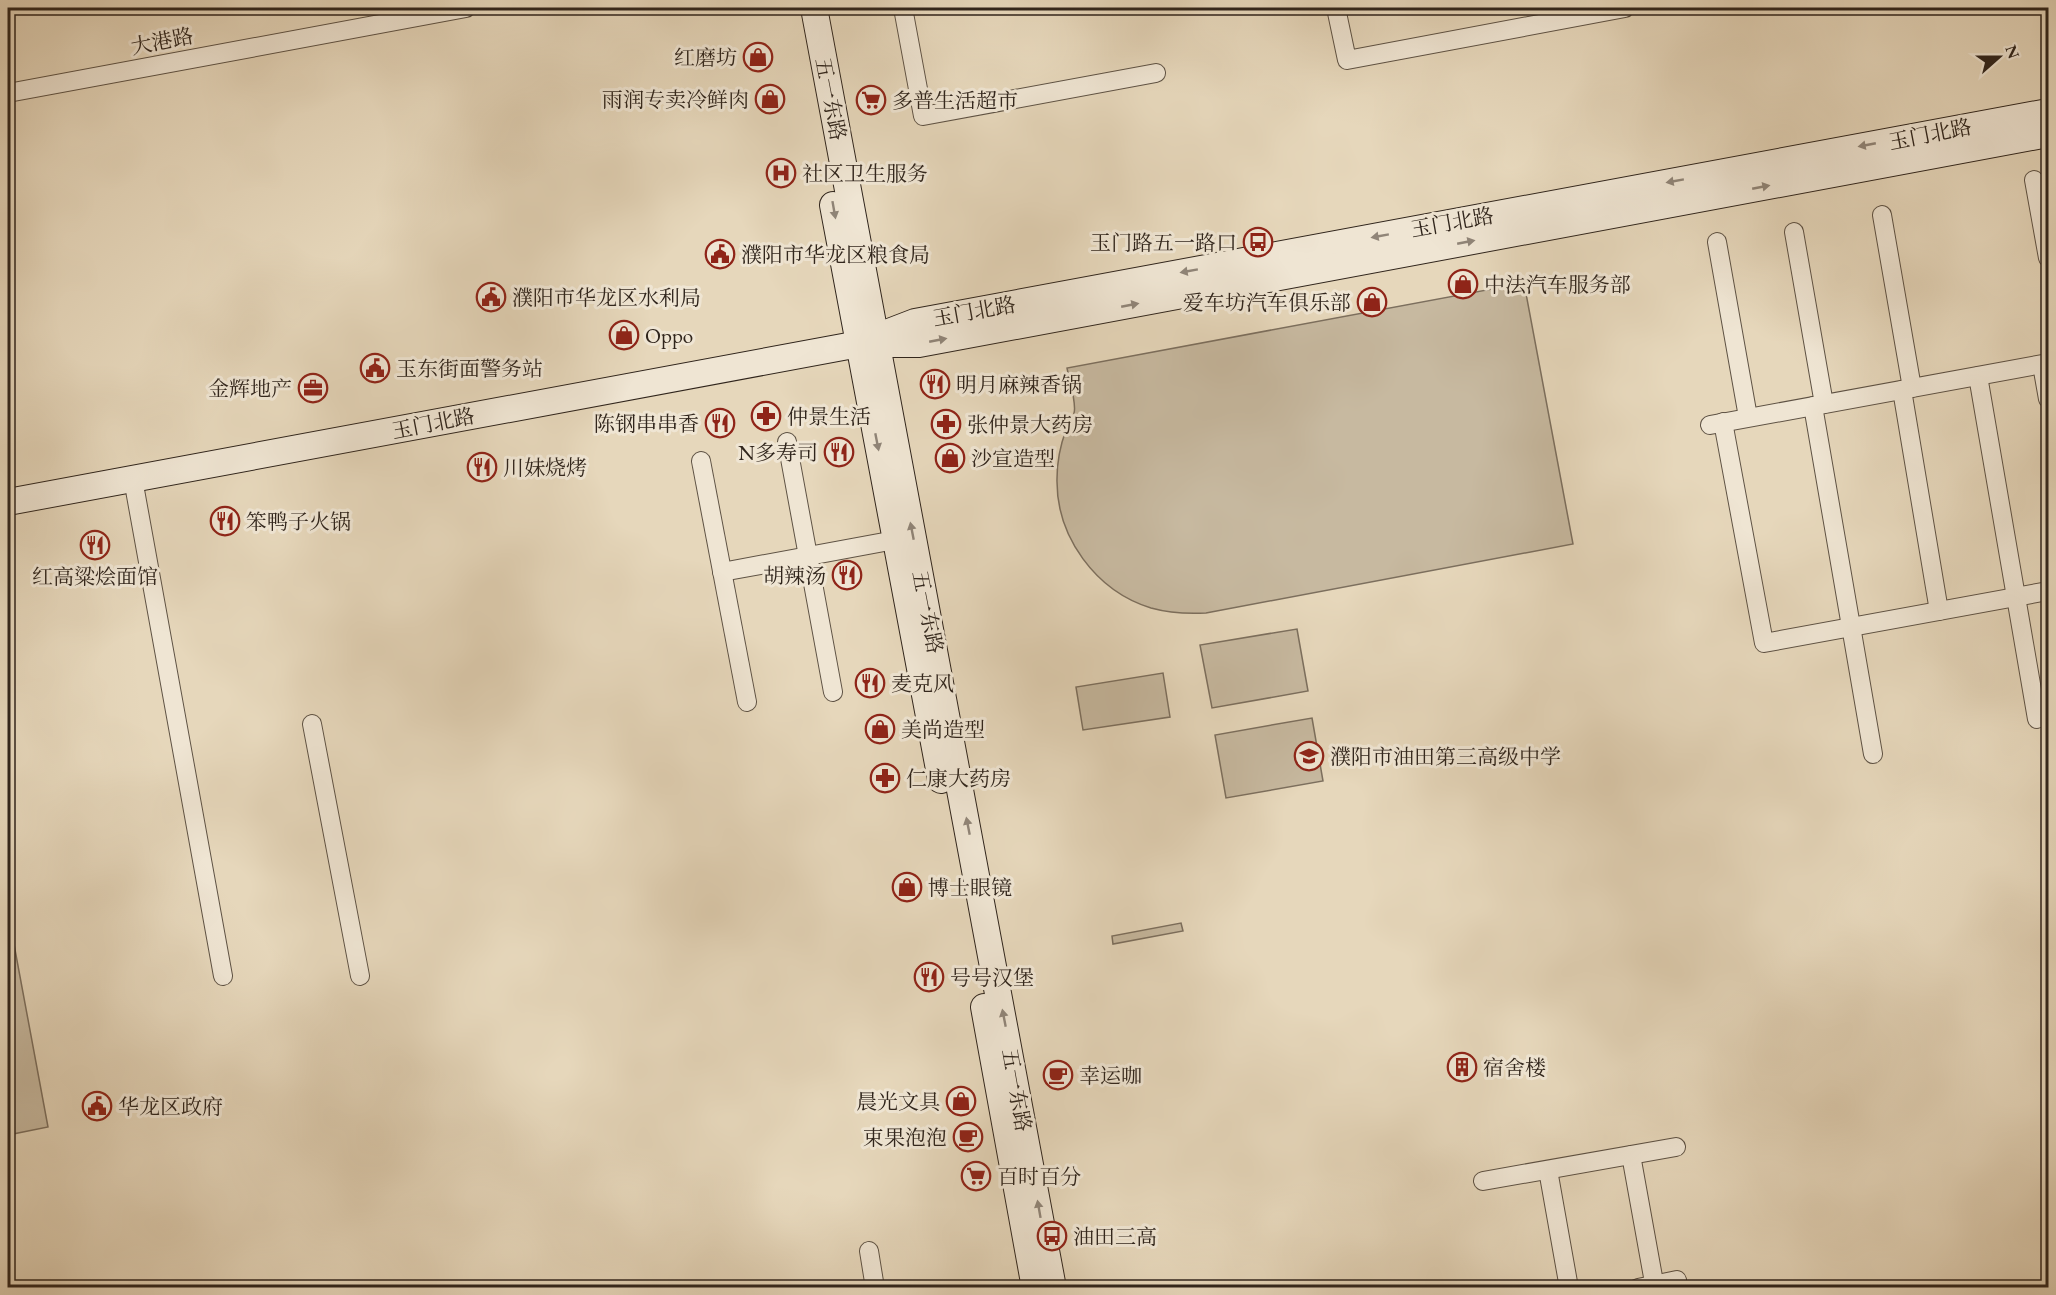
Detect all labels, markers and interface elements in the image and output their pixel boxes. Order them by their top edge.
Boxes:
street label: 大港路 [129,22,195,60]
north arrow [1969,27,2029,87]
shop icon: 红磨坊 [742,41,774,73]
text: N [2000,42,2025,62]
place label: 红磨坊 [674,44,737,71]
street label: 五一东路 [810,55,852,143]
shop icon: 雨润专卖冷鲜肉 [754,83,786,115]
supermarket icon: 多普生活超市 [855,84,887,116]
place label: 雨润专卖冷鲜肉 [602,86,749,113]
place label: 多普生活超市 [892,87,1018,114]
street label: 玉门北路 [1886,113,1974,155]
one-way arrow [1857,141,1876,150]
hospital icon: 社区卫生服务 [765,157,797,189]
place label: 社区卫生服务 [802,160,928,187]
one-way arrow [1666,177,1685,186]
one-way arrow [1751,183,1770,192]
one-way arrow [830,200,839,219]
street label: 玉门北路 [1408,201,1496,243]
bus stop icon: 玉门路五一路口 [1242,226,1274,258]
place label: 玉门路五一路口 [1090,229,1237,256]
one-way arrow [1371,232,1390,241]
one-way arrow [1456,237,1475,246]
public building icon: 濮阳市华龙区粮食局 [704,238,736,270]
place label: 濮阳市华龙区粮食局 [741,241,930,268]
one-way arrow [1179,267,1198,276]
shop icon: 中法汽车服务部 [1447,268,1479,300]
place label: 中法汽车服务部 [1484,271,1631,298]
public building icon: 濮阳市华龙区水利局 [475,281,507,313]
place label: 濮阳市华龙区水利局 [512,284,701,311]
shop icon: 爱车坊汽车俱乐部 [1356,286,1388,318]
place label: 爱车坊汽车俱乐部 [1183,289,1351,316]
street label: 玉门北路 [930,290,1018,332]
one-way arrow [1120,300,1139,309]
shop icon: Oppo [608,319,640,351]
place label: Oppo [645,322,693,349]
one-way arrow [928,335,947,344]
public building icon: 玉东街面警务站 [359,352,391,384]
place label: 玉东街面警务站 [396,355,543,382]
restaurant icon: 明月麻辣香锅 [919,368,951,400]
place label: 明月麻辣香锅 [956,371,1082,398]
office icon: 金辉地产 [297,372,329,404]
place label: 金辉地产 [208,375,292,402]
pharmacy icon: 仲景生活 [750,400,782,432]
street label: 玉门北路 [389,402,477,444]
place label: 仲景生活 [787,403,871,430]
restaurant icon: 陈钢串串香 [704,407,736,439]
pharmacy icon: 张仲景大药房 [930,408,962,440]
place label: 陈钢串串香 [594,410,699,437]
place label: 张仲景大药房 [967,411,1093,438]
one-way arrow [873,433,882,452]
restaurant icon: N多寿司 [823,436,855,468]
place label: N多寿司 [738,439,818,466]
shop icon: 沙宣造型 [934,442,966,474]
place label: 沙宣造型 [971,445,1055,472]
restaurant icon: 川妹烧烤 [466,451,498,483]
place label: 川妹烧烤 [503,454,587,481]
restaurant icon: 笨鸭子火锅 [209,505,241,537]
place label: 笨鸭子火锅 [246,508,351,535]
one-way arrow [908,521,917,540]
restaurant icon: 红高粱烩面馆 [79,529,111,561]
restaurant icon: 胡辣汤 [831,559,863,591]
place label: 胡辣汤 [763,562,826,589]
place label: 红高粱烩面馆 [32,563,158,590]
street label: 五一东路 [907,568,949,656]
restaurant icon: 麦克风 [854,667,886,699]
place label: 麦克风 [891,670,954,697]
shop icon: 美尚造型 [864,713,896,745]
place label: 美尚造型 [901,716,985,743]
school or university icon: 濮阳市油田第三高级中学 [1293,740,1325,772]
place label: 濮阳市油田第三高级中学 [1330,743,1561,770]
pharmacy icon: 仁康大药房 [869,762,901,794]
place label: 仁康大药房 [906,765,1011,792]
one-way arrow [963,816,972,835]
shop icon: 博士眼镜 [891,871,923,903]
place label: 博士眼镜 [928,874,1012,901]
restaurant icon: 号号汉堡 [913,961,945,993]
place label: 号号汉堡 [950,964,1034,991]
one-way arrow [999,1008,1008,1027]
street label: 五一东路 [996,1046,1038,1134]
building icon: 宿舍楼 [1446,1051,1478,1083]
place label: 宿舍楼 [1483,1054,1546,1081]
cafe icon: 幸运咖 [1042,1059,1074,1091]
place label: 幸运咖 [1079,1062,1142,1089]
shop icon: 晨光文具 [945,1085,977,1117]
place label: 晨光文具 [856,1088,940,1115]
public building icon: 华龙区政府 [81,1090,113,1122]
place label: 华龙区政府 [118,1093,223,1120]
cafe icon: 束果泡泡 [952,1121,984,1153]
place label: 束果泡泡 [863,1124,947,1151]
supermarket icon: 百时百分 [960,1160,992,1192]
place label: 百时百分 [997,1163,1081,1190]
one-way arrow [1034,1200,1043,1219]
bus stop icon: 油田三高 [1036,1220,1068,1252]
place label: 油田三高 [1073,1223,1157,1250]

